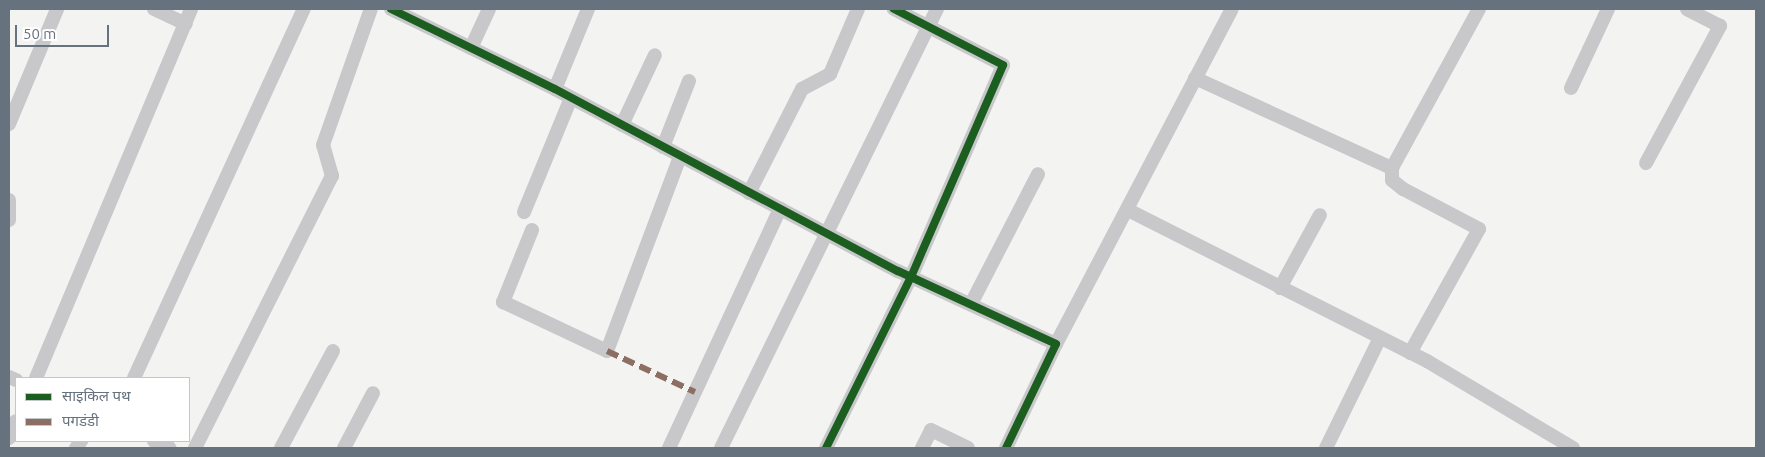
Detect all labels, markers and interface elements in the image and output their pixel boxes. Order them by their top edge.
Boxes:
scale bar [18,15,111,47]
text: 50 m [23,25,56,42]
legend [15,377,190,442]
text: साइकिल पथ [62,387,131,404]
text: पगडंडी [62,412,99,429]

